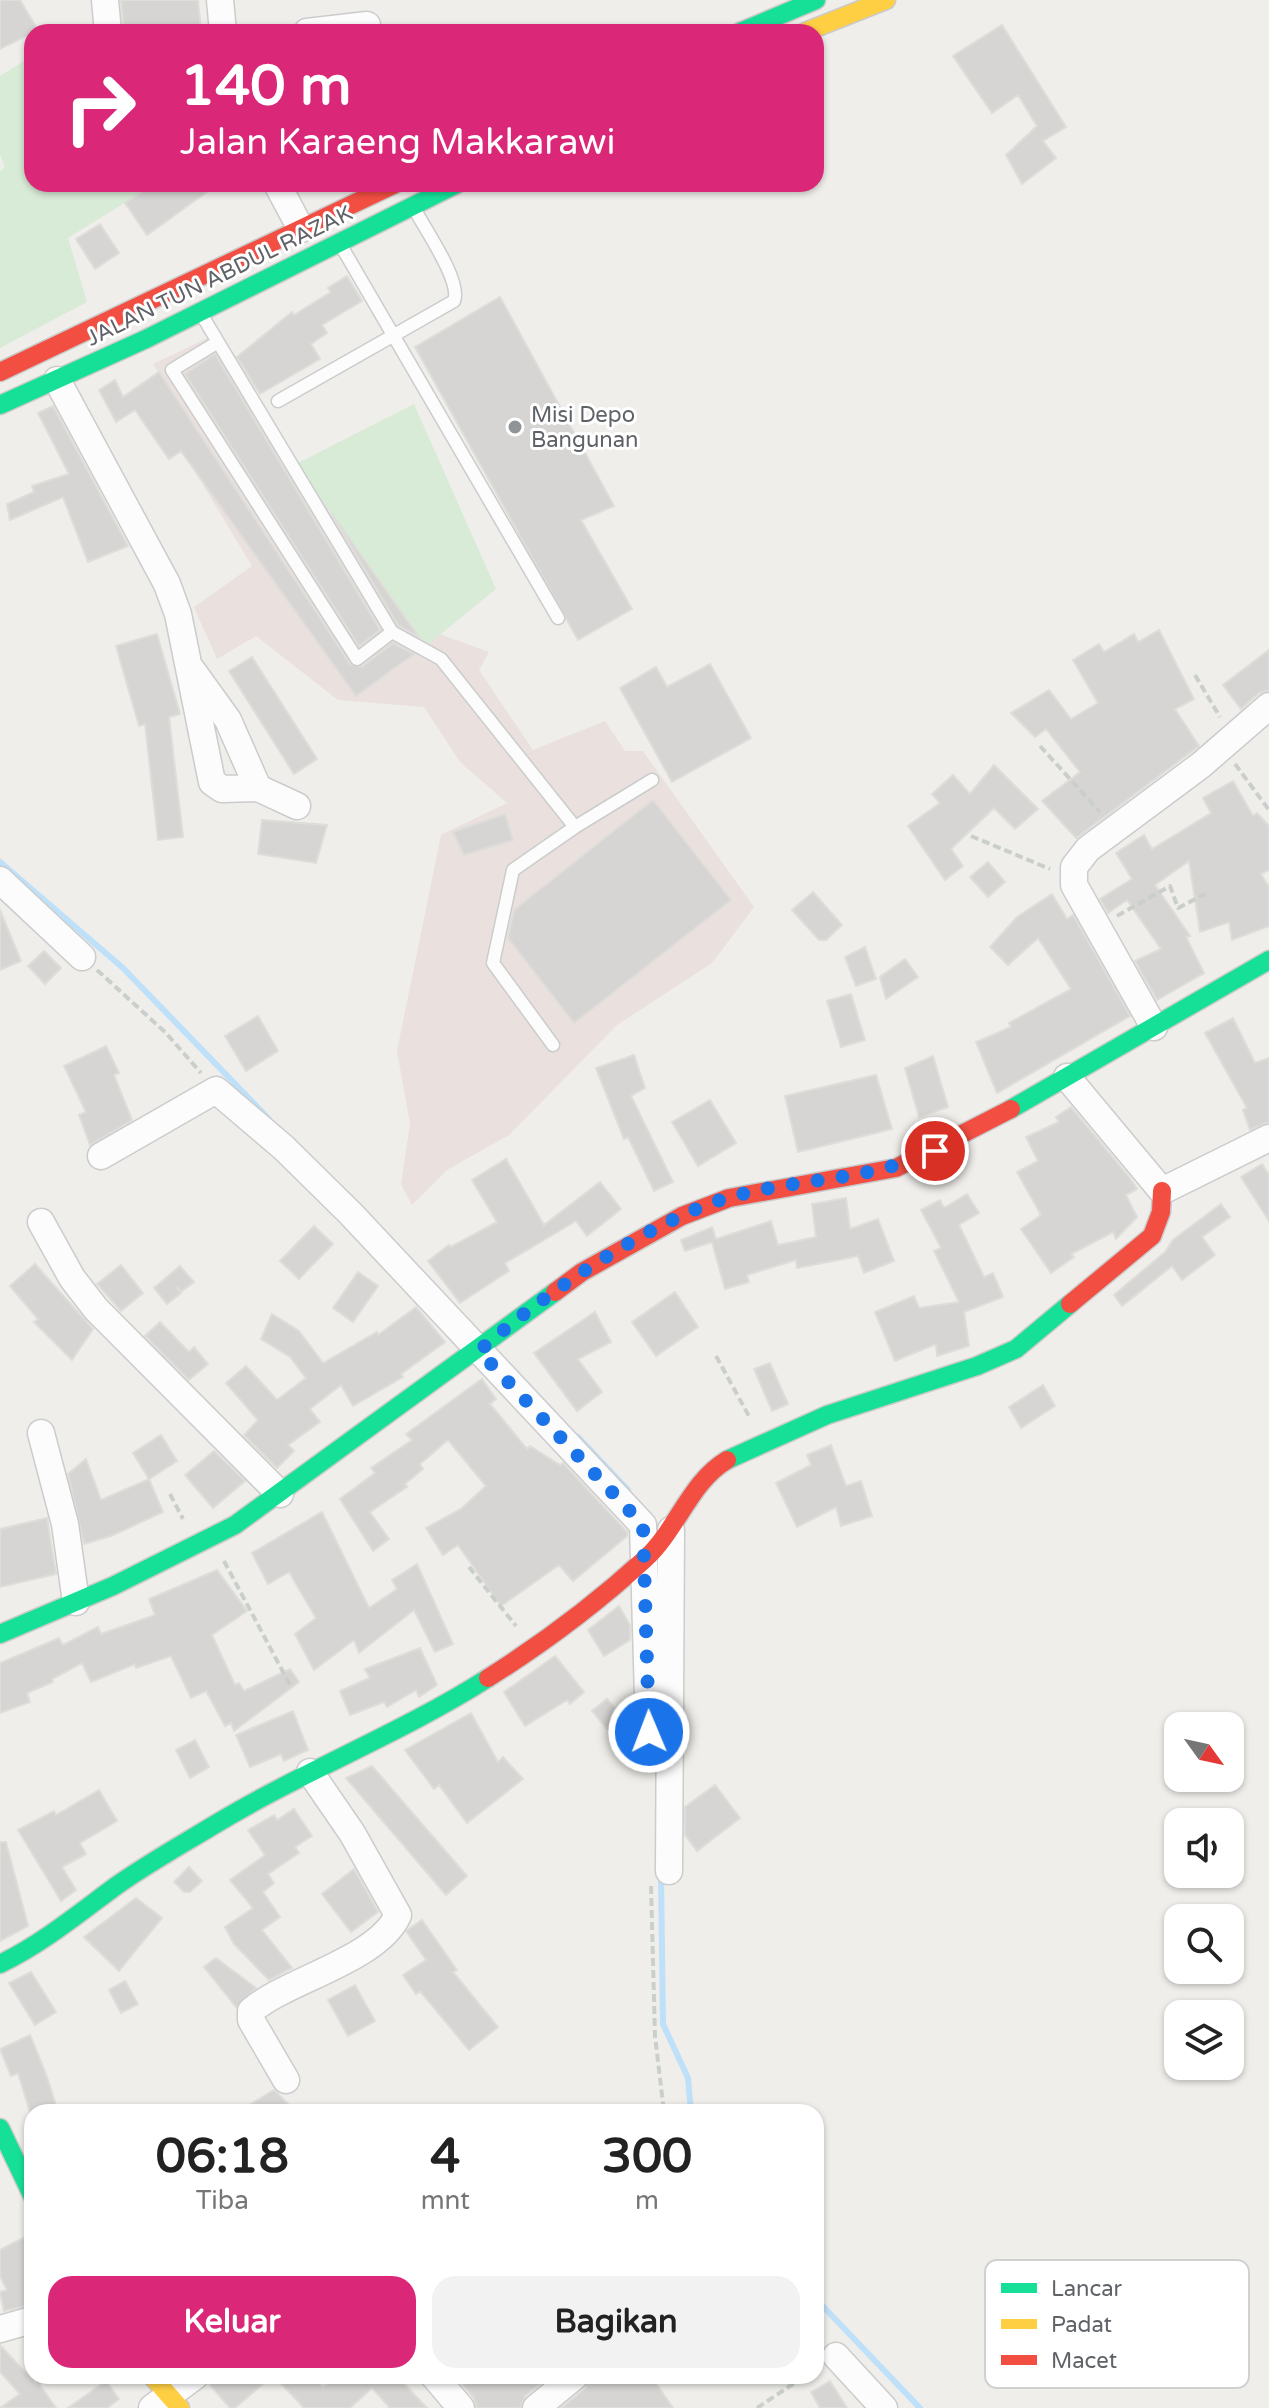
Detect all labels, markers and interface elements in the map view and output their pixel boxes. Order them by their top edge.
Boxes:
text: 140 m [180,53,351,120]
icon: right [48,56,152,160]
text: Jalan Karaeng Makkarawi [180,121,616,164]
street label: JALAN TUN ABDUL RAZAK [82,200,357,352]
place label: Misi Depo Bangunan [531,402,638,453]
marker: Misi Depo Bangunan [506,418,524,436]
pin [901,1117,969,1185]
icon: arrive [913,1129,957,1173]
position arrow [607,1690,691,1774]
north arrow [1164,1712,1244,1792]
map controls [1164,1712,1244,2080]
button: sound [1164,1808,1244,1888]
button: search [1164,1904,1244,1984]
button: layers [1164,2000,1244,2080]
text: 06:18 [156,2128,289,2186]
text: 4 [430,2128,460,2186]
text: 300 [602,2128,692,2186]
text: Tiba [196,2185,249,2216]
text: mnt [421,2185,470,2216]
text: m [635,2185,659,2216]
legend [985,2260,1249,2388]
button: Keluar [48,2276,416,2368]
button: Bagikan [432,2276,800,2368]
text: Lancar [1051,2276,1123,2302]
text: Padat [1051,2312,1112,2338]
text: Macet [1051,2348,1117,2374]

